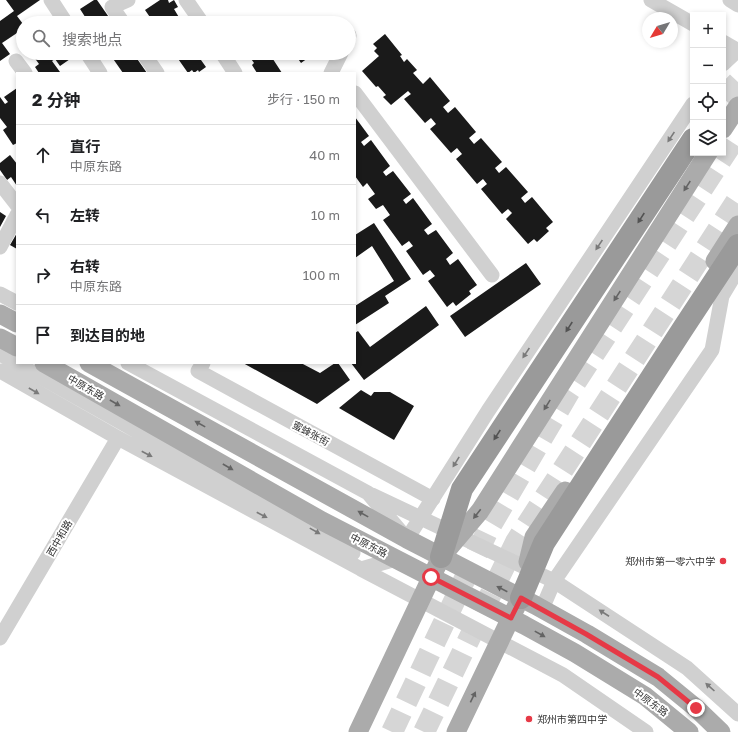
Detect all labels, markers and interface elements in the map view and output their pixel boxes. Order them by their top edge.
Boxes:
north arrow [642,12,678,48]
map controls [690,12,726,156]
button: + [690,12,726,48]
search box [16,16,356,60]
icon: search [30,27,52,49]
text: 搜索地点 [62,30,122,48]
button: − [690,48,726,84]
button: locate [690,84,726,120]
text: 2 分钟 [32,89,81,110]
text: 步行 · 150 m [267,91,340,107]
button: layers [690,120,726,156]
one-way arrow [667,132,675,142]
text: 直行 [70,137,100,155]
icon: ahead [32,144,54,166]
text: 40 m [309,147,340,163]
text: 中原东路 [70,158,122,174]
one-way arrow [683,181,691,191]
icon: left [32,204,54,226]
text: 左转 [70,206,100,224]
text: 10 m [311,207,340,223]
one-way arrow [637,213,645,224]
one-way arrow [595,240,603,250]
text: 右转 [70,257,100,275]
icon: right [32,264,54,286]
text: 100 m [303,267,340,283]
text: 中原东路 [70,278,122,294]
one-way arrow [613,290,621,301]
one-way arrow [565,322,573,332]
icon: arrive [32,324,54,346]
text: 到达目的地 [70,326,145,344]
one-way arrow [523,347,530,359]
street label: 中原东路 [66,372,106,402]
one-way arrow [28,387,40,394]
one-way arrow [544,399,551,411]
one-way arrow [109,400,121,407]
street label: 蜜蜂张街 [291,418,331,448]
one-way arrow [194,421,206,428]
one-way arrow [494,430,501,441]
one-way arrow [142,451,153,457]
one-way arrow [452,456,459,468]
one-way arrow [222,464,234,471]
one-way arrow [473,509,481,520]
one-way arrow [357,511,369,518]
one-way arrow [256,512,268,519]
street label: 西中和路 [44,518,74,558]
one-way arrow [309,528,321,535]
street label: 中原东路 [348,531,390,559]
place label: 郑州市第一零六中学 [625,555,715,567]
marker: 郑州市第一零六中学 [718,556,728,566]
route start [422,568,440,586]
one-way arrow [497,586,508,592]
one-way arrow [598,609,610,616]
one-way arrow [534,630,546,637]
one-way arrow [705,683,715,692]
street label: 中原东路 [631,685,671,719]
one-way arrow [470,691,476,703]
route end [687,699,705,717]
place label: 郑州市第四中学 [537,713,607,725]
marker: 郑州市第四中学 [524,714,534,724]

